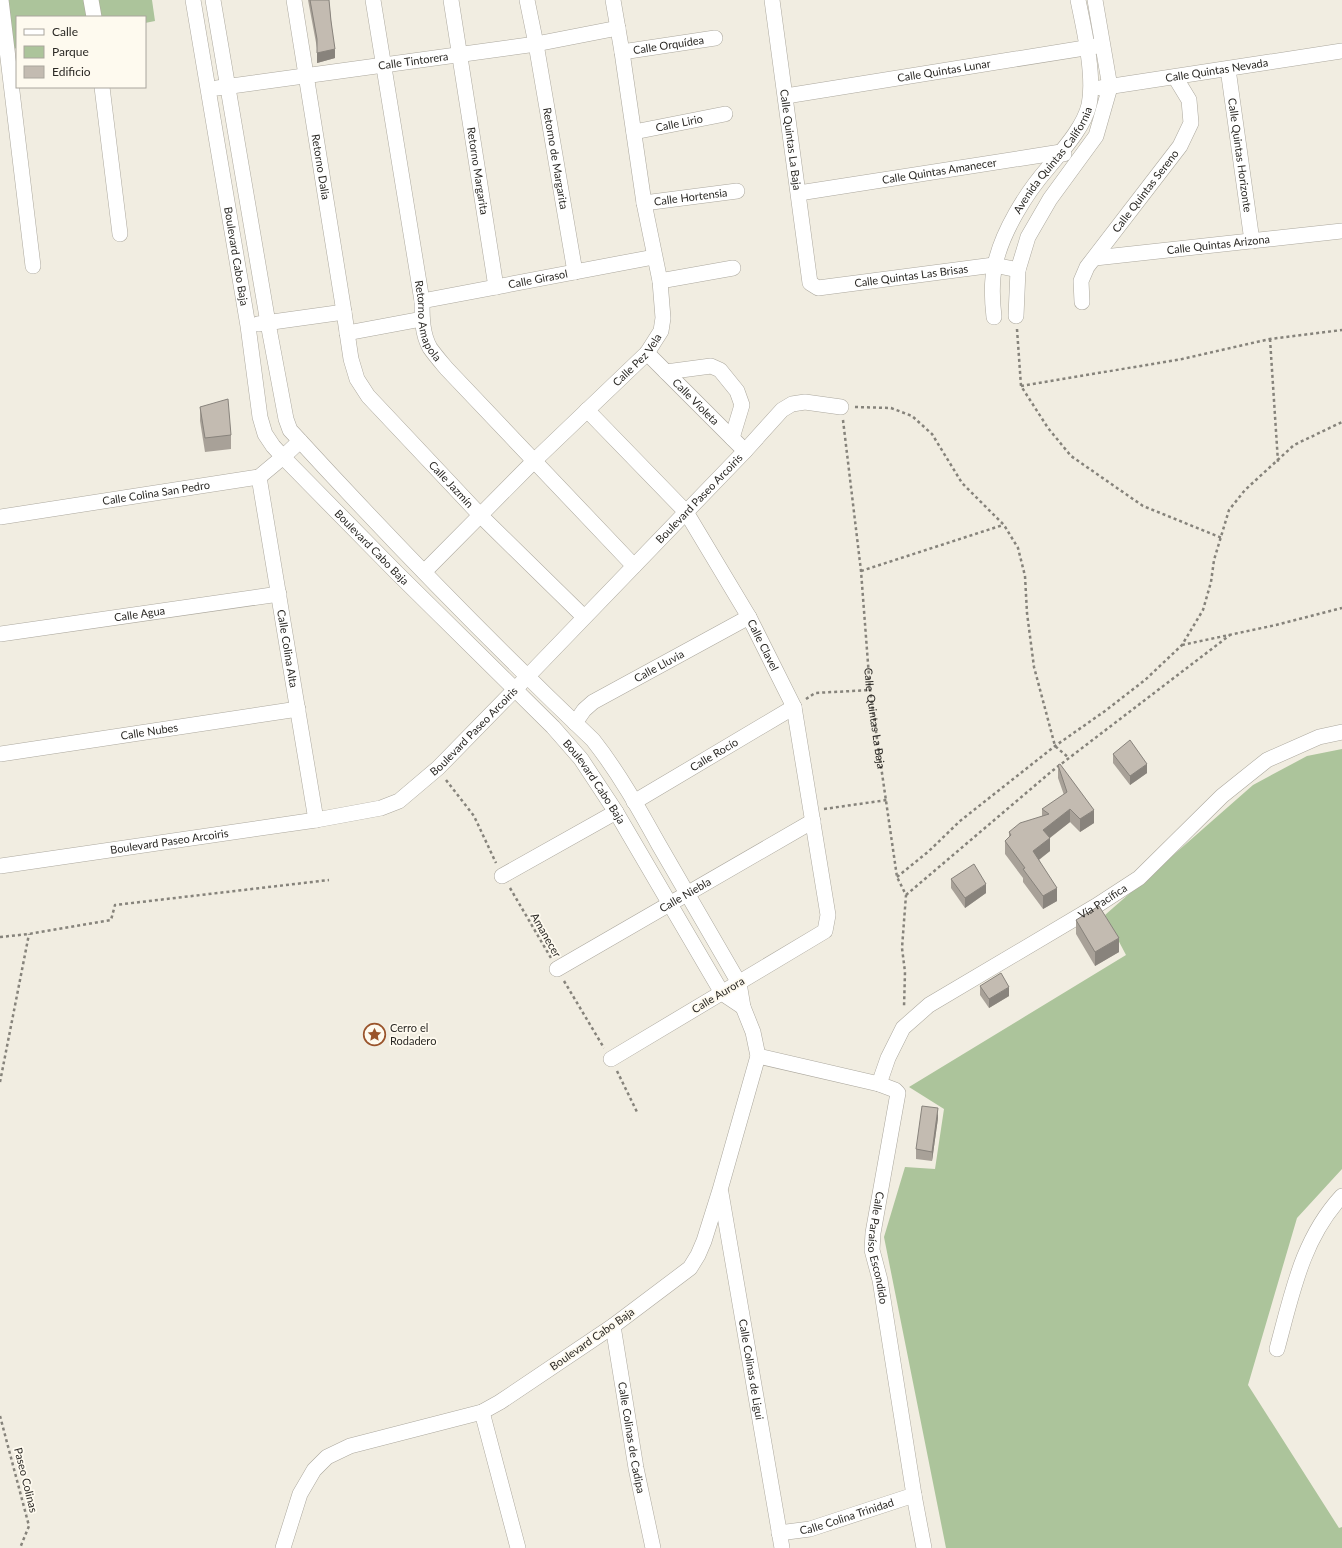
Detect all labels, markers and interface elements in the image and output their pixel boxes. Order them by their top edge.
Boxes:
legend [16,16,146,88]
text: Calle [52,24,78,39]
street label: Calle Orquídea [632,33,705,56]
text: Parque [52,44,89,59]
street label: Calle Tintorera [377,49,449,72]
street label: Calle Quintas Nevada [1164,55,1269,84]
street label: Calle Quintas Lunar [896,56,992,84]
text: Edificio [52,64,91,79]
street label: Calle Quintas La Baja [778,88,804,191]
street label: Calle Quintas Horizonte [1226,97,1255,213]
street label: Avenida Quintas California [1010,105,1094,216]
street label: Retorno de Margarita [541,106,571,210]
street label: Calle Lirio [654,112,704,134]
street label: Retorno Margarita [465,126,492,216]
street label: Retorno Dalia [310,133,333,200]
street label: Calle Quintas Sereno [1109,147,1181,235]
street label: Calle Quintas Amanecer [881,155,997,186]
street label: Calle Hortensia [653,185,728,208]
street label: Boulevard Cabo Baja [222,206,251,307]
street label: Calle Quintas Arizona [1166,232,1270,256]
street label: Calle Quintas Las Brisas [853,261,969,289]
street label: Calle Girasol [507,267,569,291]
street label: Retorno Amapola [413,279,444,363]
street label: Calle Pez Vela [610,331,664,388]
street label: Calle Violeta [670,375,722,427]
street label: Boulevard Paseo Arcoiris [653,451,745,546]
street label: Calle Jazmín [427,458,477,510]
street label: Calle Colina San Pedro [101,478,211,507]
street label: Boulevard Cabo Baja [332,507,412,587]
street label: Calle Agua [113,603,166,624]
street label: Calle Colina Alta [275,609,301,689]
street label: Calle Clavel [745,617,782,673]
street label: Calle Lluvia [632,647,686,684]
street label: Calle Quintas La Baja [862,667,888,770]
street label: Boulevard Paseo Arcoiris [427,684,520,778]
street label: Calle Nubes [120,720,179,742]
street label: Calle Rocío [687,735,740,773]
street label: Boulevard Cabo Baja [561,736,629,826]
street label: Boulevard Paseo Arcoiris [109,826,229,856]
street label: Calle Niebla [657,874,713,915]
street label: Vía Pacífica [1076,881,1129,921]
street label: Amanecer [529,910,564,959]
street label: Calle Aurora [689,974,746,1015]
place icon: Cerro el Rodadero [362,1021,388,1047]
place label: Cerro el Rodadero [390,1021,436,1047]
street label: Calle Paraíso Escondido [866,1191,891,1305]
street label: Boulevard Cabo Baja [547,1305,636,1373]
street label: Calle Colinas de Ligui [737,1318,767,1421]
street label: Calle Colinas de Cadipa [616,1381,648,1494]
street label: Paseo Colinas [12,1446,41,1514]
street label: Calle Colina Trinidad [799,1495,895,1536]

